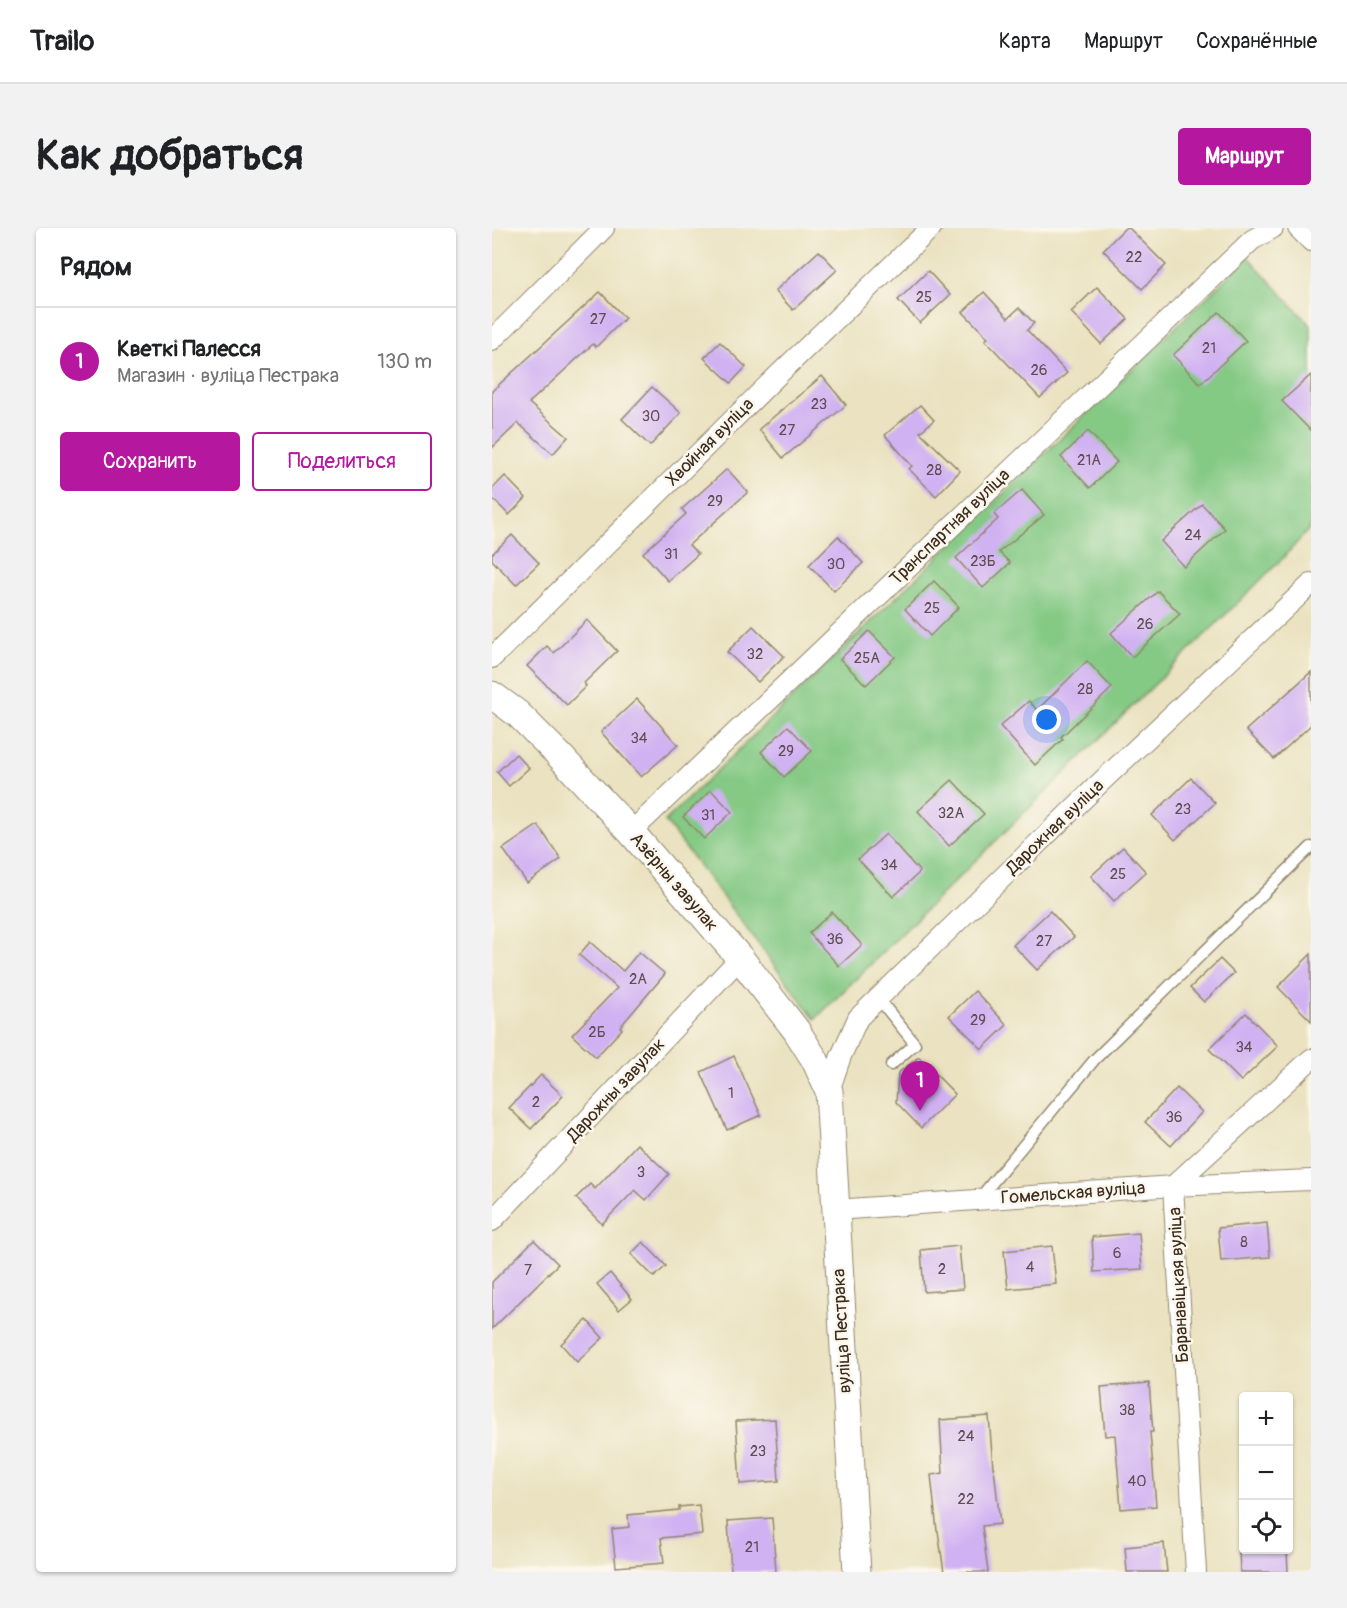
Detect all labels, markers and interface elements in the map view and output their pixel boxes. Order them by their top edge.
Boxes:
text: Trailo [30,24,94,59]
text: Карта [999,28,1051,55]
text: Маршрут [1084,28,1163,55]
text: Сохранённые [1196,28,1317,55]
button: Маршрут [1178,128,1311,185]
text: Как добраться [36,130,303,182]
house number: 22 [1126,248,1142,267]
text: Рядом [60,251,132,283]
house number: 25 [916,288,932,307]
house number: 27 [590,310,606,329]
text: Кветкі Палесся [117,335,261,363]
house number: 21 [1202,339,1216,358]
text: 1 [76,349,83,374]
text: 130 m [377,349,432,374]
house number: 26 [1030,361,1048,380]
text: Магазин · вуліца Пестрака [117,363,339,388]
street label: Хвойная вуліца [661,393,759,491]
house number: 23 [811,395,827,414]
house number: 30 [642,407,660,426]
house number: 27 [779,421,795,440]
button: Сохранить [60,432,240,491]
button: Поделиться [252,432,432,491]
house number: 21А [1077,451,1101,470]
house number: 28 [926,461,942,480]
street label: Транспартная вуліца [885,464,1015,590]
house number: 29 [707,492,723,511]
house number: 24 [1184,526,1202,545]
house number: 31 [664,545,678,564]
house number: 23Б [970,552,996,571]
house number: 30 [827,555,845,574]
house number: 25 [924,599,940,618]
house number: 26 [1136,615,1154,634]
house number: 32 [747,645,763,664]
house number: 25А [854,649,880,668]
house number: 28 [1077,680,1093,699]
your location [1032,705,1061,734]
house number: 34 [630,729,648,748]
house number: 29 [778,742,794,761]
street label: Дарожная вуліца [1000,774,1109,880]
house number: 23 [1175,800,1191,819]
house number: 32А [938,804,965,823]
house number: 31 [701,806,715,825]
street label: Азёрны завулак [625,828,723,936]
house number: 34 [880,856,898,875]
house number: 25 [1110,865,1126,884]
house number: 36 [826,930,844,949]
house number: 27 [1036,932,1052,951]
house number: 2А [629,970,647,989]
house number: 29 [970,1011,986,1030]
house number: 2Б [588,1023,606,1042]
street label: Дарожны завулак [561,1033,670,1148]
house number: 34 [1235,1038,1253,1057]
pin: 1 [900,1062,940,1111]
house number: 1 [728,1084,734,1103]
house number: 2 [532,1093,540,1112]
house number: 36 [1165,1108,1183,1127]
house number: 3 [637,1163,645,1182]
street label: Гомельская вуліца [1000,1176,1146,1210]
street label: Баранавіцкая вуліца [1163,1207,1195,1363]
house number: 8 [1240,1233,1248,1252]
house number: 6 [1113,1244,1121,1263]
house number: 4 [1026,1258,1035,1277]
house number: 2 [938,1260,946,1279]
house number: 7 [524,1261,532,1280]
street label: вуліца Пестрака [827,1268,857,1394]
map controls [1239,1392,1293,1554]
button: + [1239,1392,1293,1446]
house number: 38 [1119,1401,1135,1420]
house number: 24 [957,1427,975,1446]
house number: 23 [750,1442,766,1461]
button: − [1239,1446,1293,1500]
house number: 40 [1128,1472,1146,1491]
house number: 22 [958,1490,974,1509]
button: locate [1239,1500,1293,1554]
house number: 21 [745,1538,759,1557]

